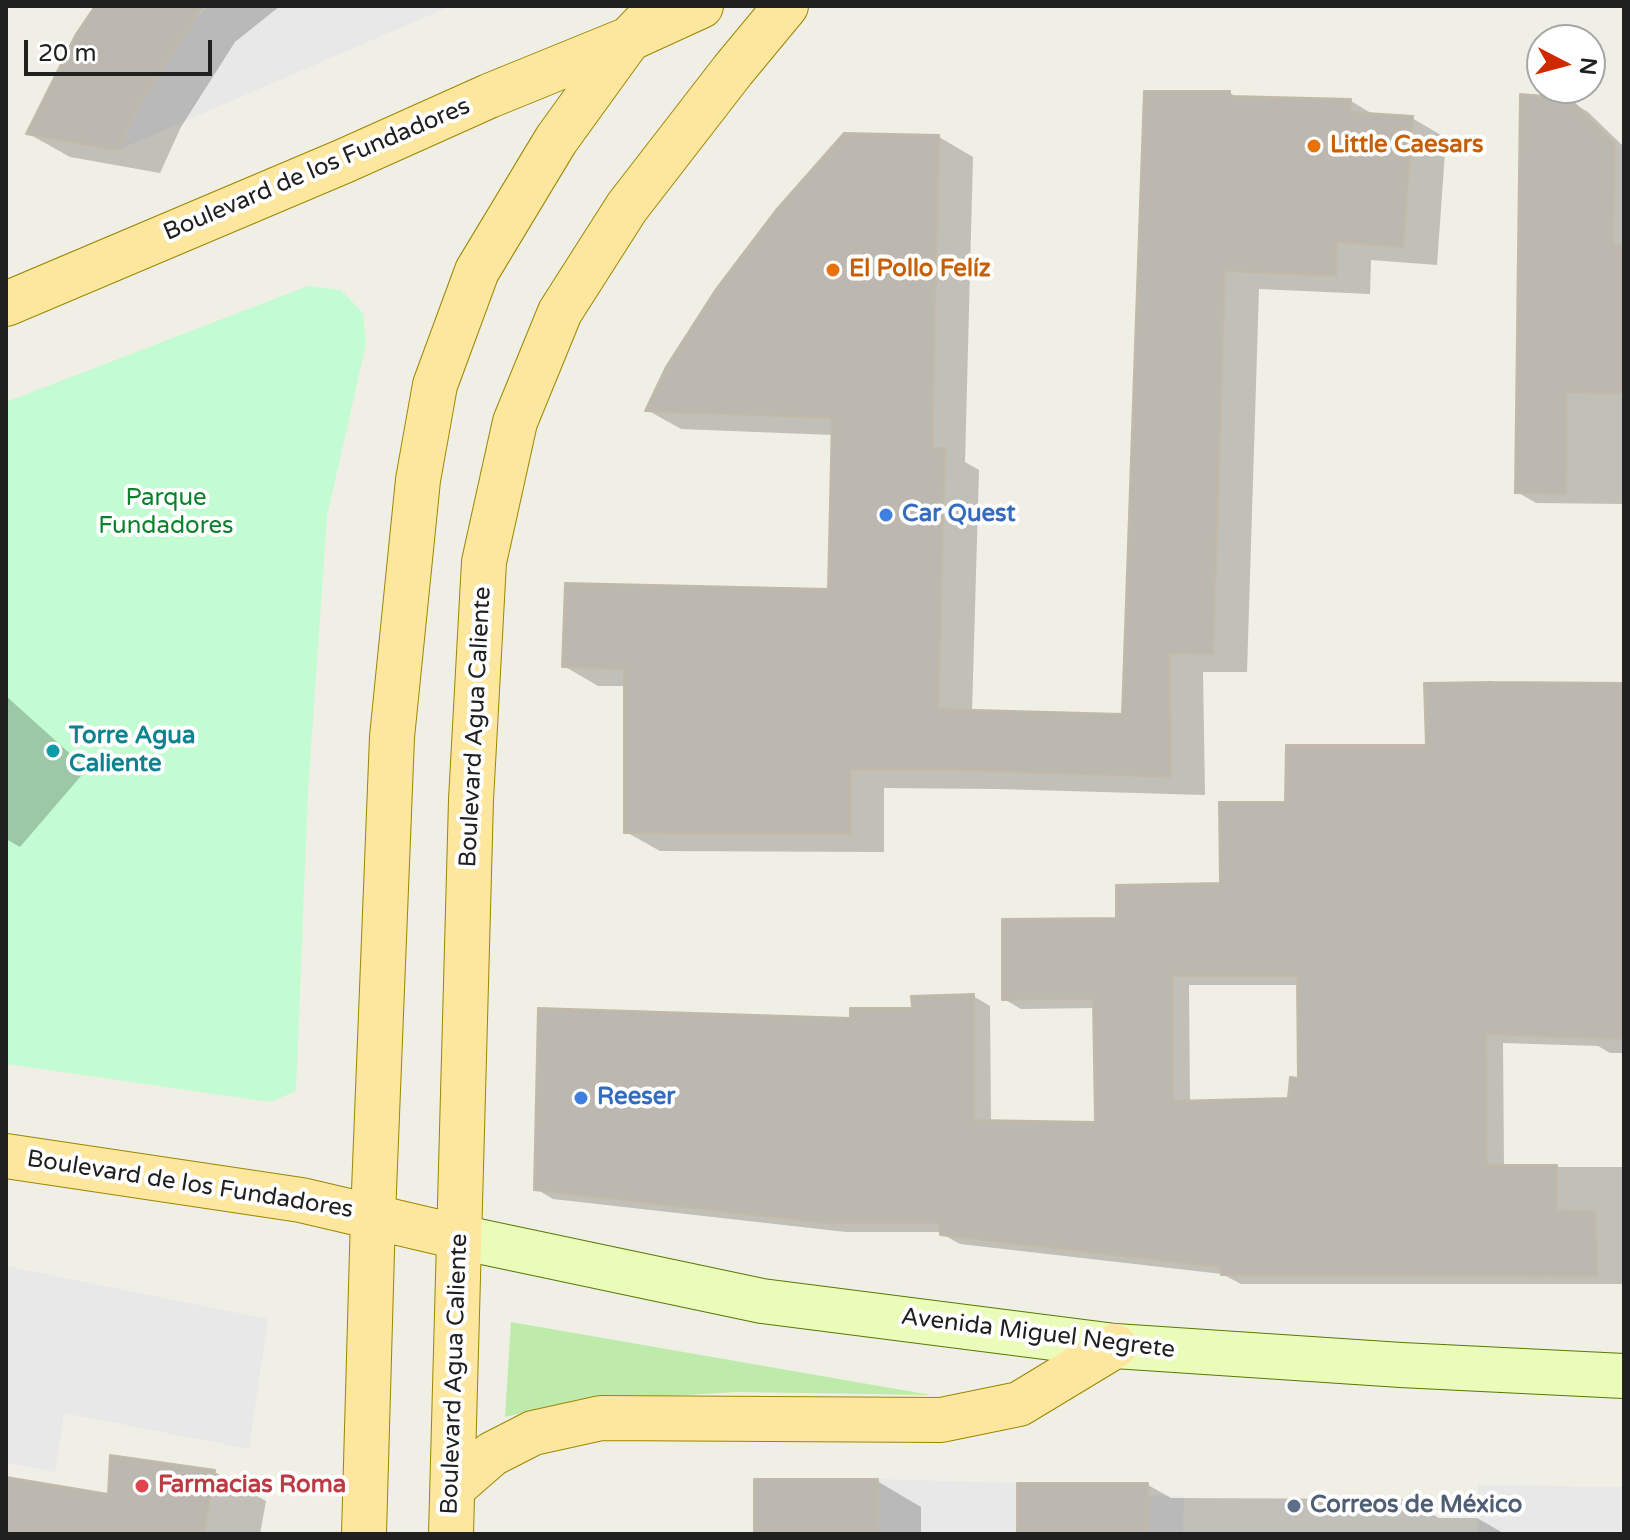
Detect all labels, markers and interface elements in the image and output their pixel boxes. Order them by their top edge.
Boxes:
scale bar [28,24,216,74]
north arrow [1526,24,1606,104]
text: 20 m [38,39,96,68]
text: N [1574,56,1602,76]
street label: Boulevard de los Fundadores [159,92,475,248]
place label: Little Caesars [1330,132,1483,160]
marker: Little Caesars [1305,137,1323,155]
place label: El Pollo Felíz [849,256,991,284]
marker: El Pollo Felíz [824,261,842,279]
park label: Parque Fundadores [98,485,234,541]
place label: Car Quest [902,501,1016,529]
marker: Car Quest [877,506,895,524]
street label: Boulevard Agua Caliente [454,586,498,868]
place label: Torre Agua Caliente [69,723,195,779]
marker: Torre Agua Caliente [44,742,62,760]
place label: Reeser [597,1084,676,1112]
marker: Reeser [572,1089,590,1107]
street label: Boulevard de los Fundadores [25,1145,355,1225]
street label: Boulevard Agua Caliente [436,1233,474,1515]
street label: Avenida Miguel Negrete [899,1303,1177,1365]
place label: Farmacias Roma [158,1472,346,1500]
marker: Farmacias Roma [133,1477,151,1495]
place label: Correos de México [1310,1492,1522,1520]
marker: Correos de México [1285,1497,1303,1515]

